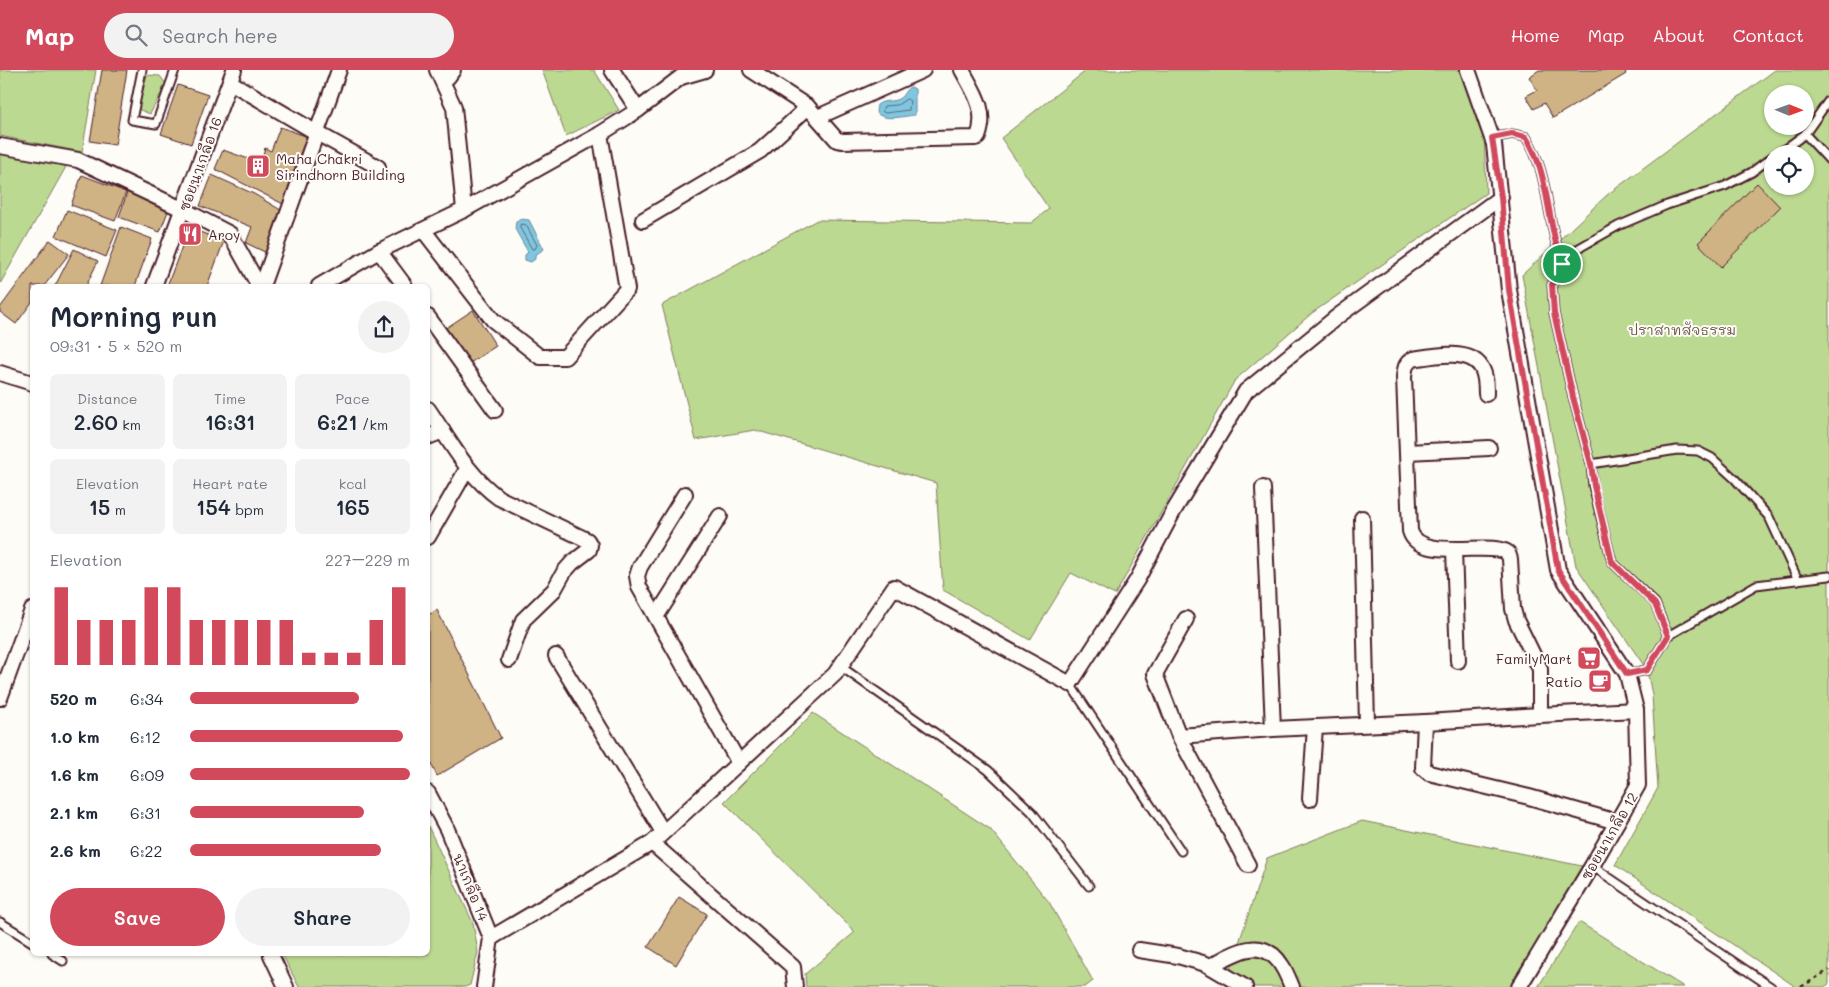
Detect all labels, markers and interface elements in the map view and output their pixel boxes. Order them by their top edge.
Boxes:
search box [104,13,454,58]
text: Map [25,20,74,51]
icon: search [122,21,150,49]
text: Search here [162,23,278,48]
text: Home [1511,23,1560,47]
text: Map [1588,23,1624,47]
text: About [1652,23,1705,47]
text: Contact [1733,23,1804,47]
north arrow [1764,85,1814,135]
map controls [1764,85,1814,195]
street label: ซอยนาเกลือ 16 [174,114,226,214]
button: locate [1764,145,1814,195]
place label: Maha Chakri Sirindhorn Building [276,149,405,184]
building icon: Maha Chakri Sirindhorn Building [245,153,271,179]
restaurant icon: Aroy [177,221,203,247]
place label: Aroy [208,225,240,244]
pin [1541,243,1583,285]
icon: arrive [1548,250,1576,278]
text: Morning run [50,298,217,334]
button: share [358,301,410,353]
park label: ปราสาทสัจธรรม [1628,320,1736,339]
text: 09:31 · 5 × 520 m [50,335,182,356]
text: Distance [77,389,137,408]
text: Time [214,389,246,408]
text: Pace [336,389,370,408]
text: 2.60 [74,408,118,435]
text: 16:31 [205,408,255,435]
text: 6:21 [317,408,358,435]
text: km [118,415,141,434]
text: /km [358,415,388,434]
text: Elevation [76,474,139,493]
text: Heart rate [192,474,268,493]
text: kcal [339,474,367,493]
text: 15 [89,493,110,520]
text: 154 [196,493,231,520]
text: 165 [336,493,370,520]
text: m [110,500,126,519]
text: bpm [231,500,264,519]
text: Elevation [50,549,122,570]
text: 227–229 m [325,549,410,570]
supermarket icon: FamilyMart [1576,645,1602,671]
place label: FamilyMart [1496,649,1572,668]
cafe icon: Ratio [1587,668,1613,694]
place label: Ratio [1546,672,1582,691]
text: 520 m [50,688,97,709]
text: 6:34 [130,688,163,709]
text: 1.0 km [50,726,99,747]
text: 6:12 [130,726,161,747]
text: 1.6 km [50,764,99,785]
text: 6:09 [130,764,164,785]
street label: ซอยนาเกลือ 12 [1576,789,1642,883]
text: 2.1 km [50,802,98,823]
text: 6:31 [130,802,161,823]
text: 2.6 km [50,840,101,861]
text: 6:22 [130,840,162,861]
street label: นาเกลือ 14 [449,850,493,924]
button: Save [50,888,225,946]
button: Share [235,888,410,946]

